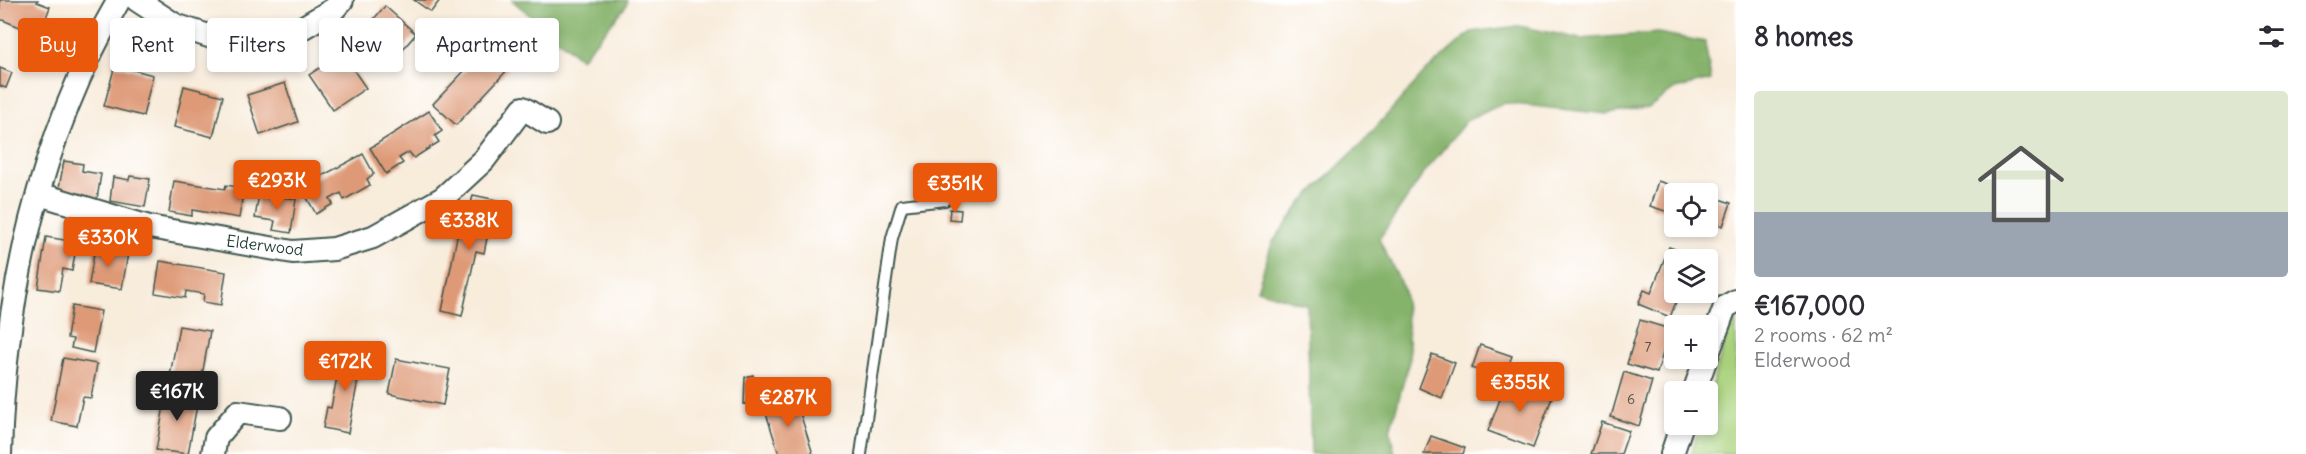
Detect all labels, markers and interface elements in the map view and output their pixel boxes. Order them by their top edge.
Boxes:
chip: Buy [18,18,98,72]
chip: Rent [110,18,195,72]
chip: Filters [207,18,307,72]
chip: New [319,18,403,72]
chip: Apartment [415,18,559,72]
text: 8 homes [1754,20,1853,53]
icon: filters [2255,20,2288,53]
icon: home [1967,130,2075,238]
pin: €293K [235,160,319,211]
pin: €351K [913,163,997,214]
text: €293K [247,167,307,192]
text: €351K [927,170,983,195]
map controls [1664,183,1718,435]
button: locate [1664,183,1718,237]
pin: €338K [427,200,511,251]
text: €338K [439,207,499,232]
pin: €330K [66,217,150,268]
text: €330K [77,224,139,249]
street label: Elderwood [225,230,305,260]
button: layers [1664,249,1718,303]
text: €167,000 [1754,289,1865,322]
button: + [1664,315,1718,369]
text: 2 rooms · 62 m² [1754,322,1893,347]
house number: 7 [1645,338,1652,356]
pin: €172K [303,341,387,392]
text: Elderwood [1754,347,1851,372]
text: €172K [318,348,372,373]
pin: €355K [1478,362,1562,413]
text: €355K [1490,369,1550,394]
pin: €167K [135,371,219,422]
pin: €287K [746,377,830,428]
text: €167K [150,378,204,403]
button: − [1664,381,1718,435]
text: €287K [759,384,817,409]
house number: 6 [1627,390,1635,408]

